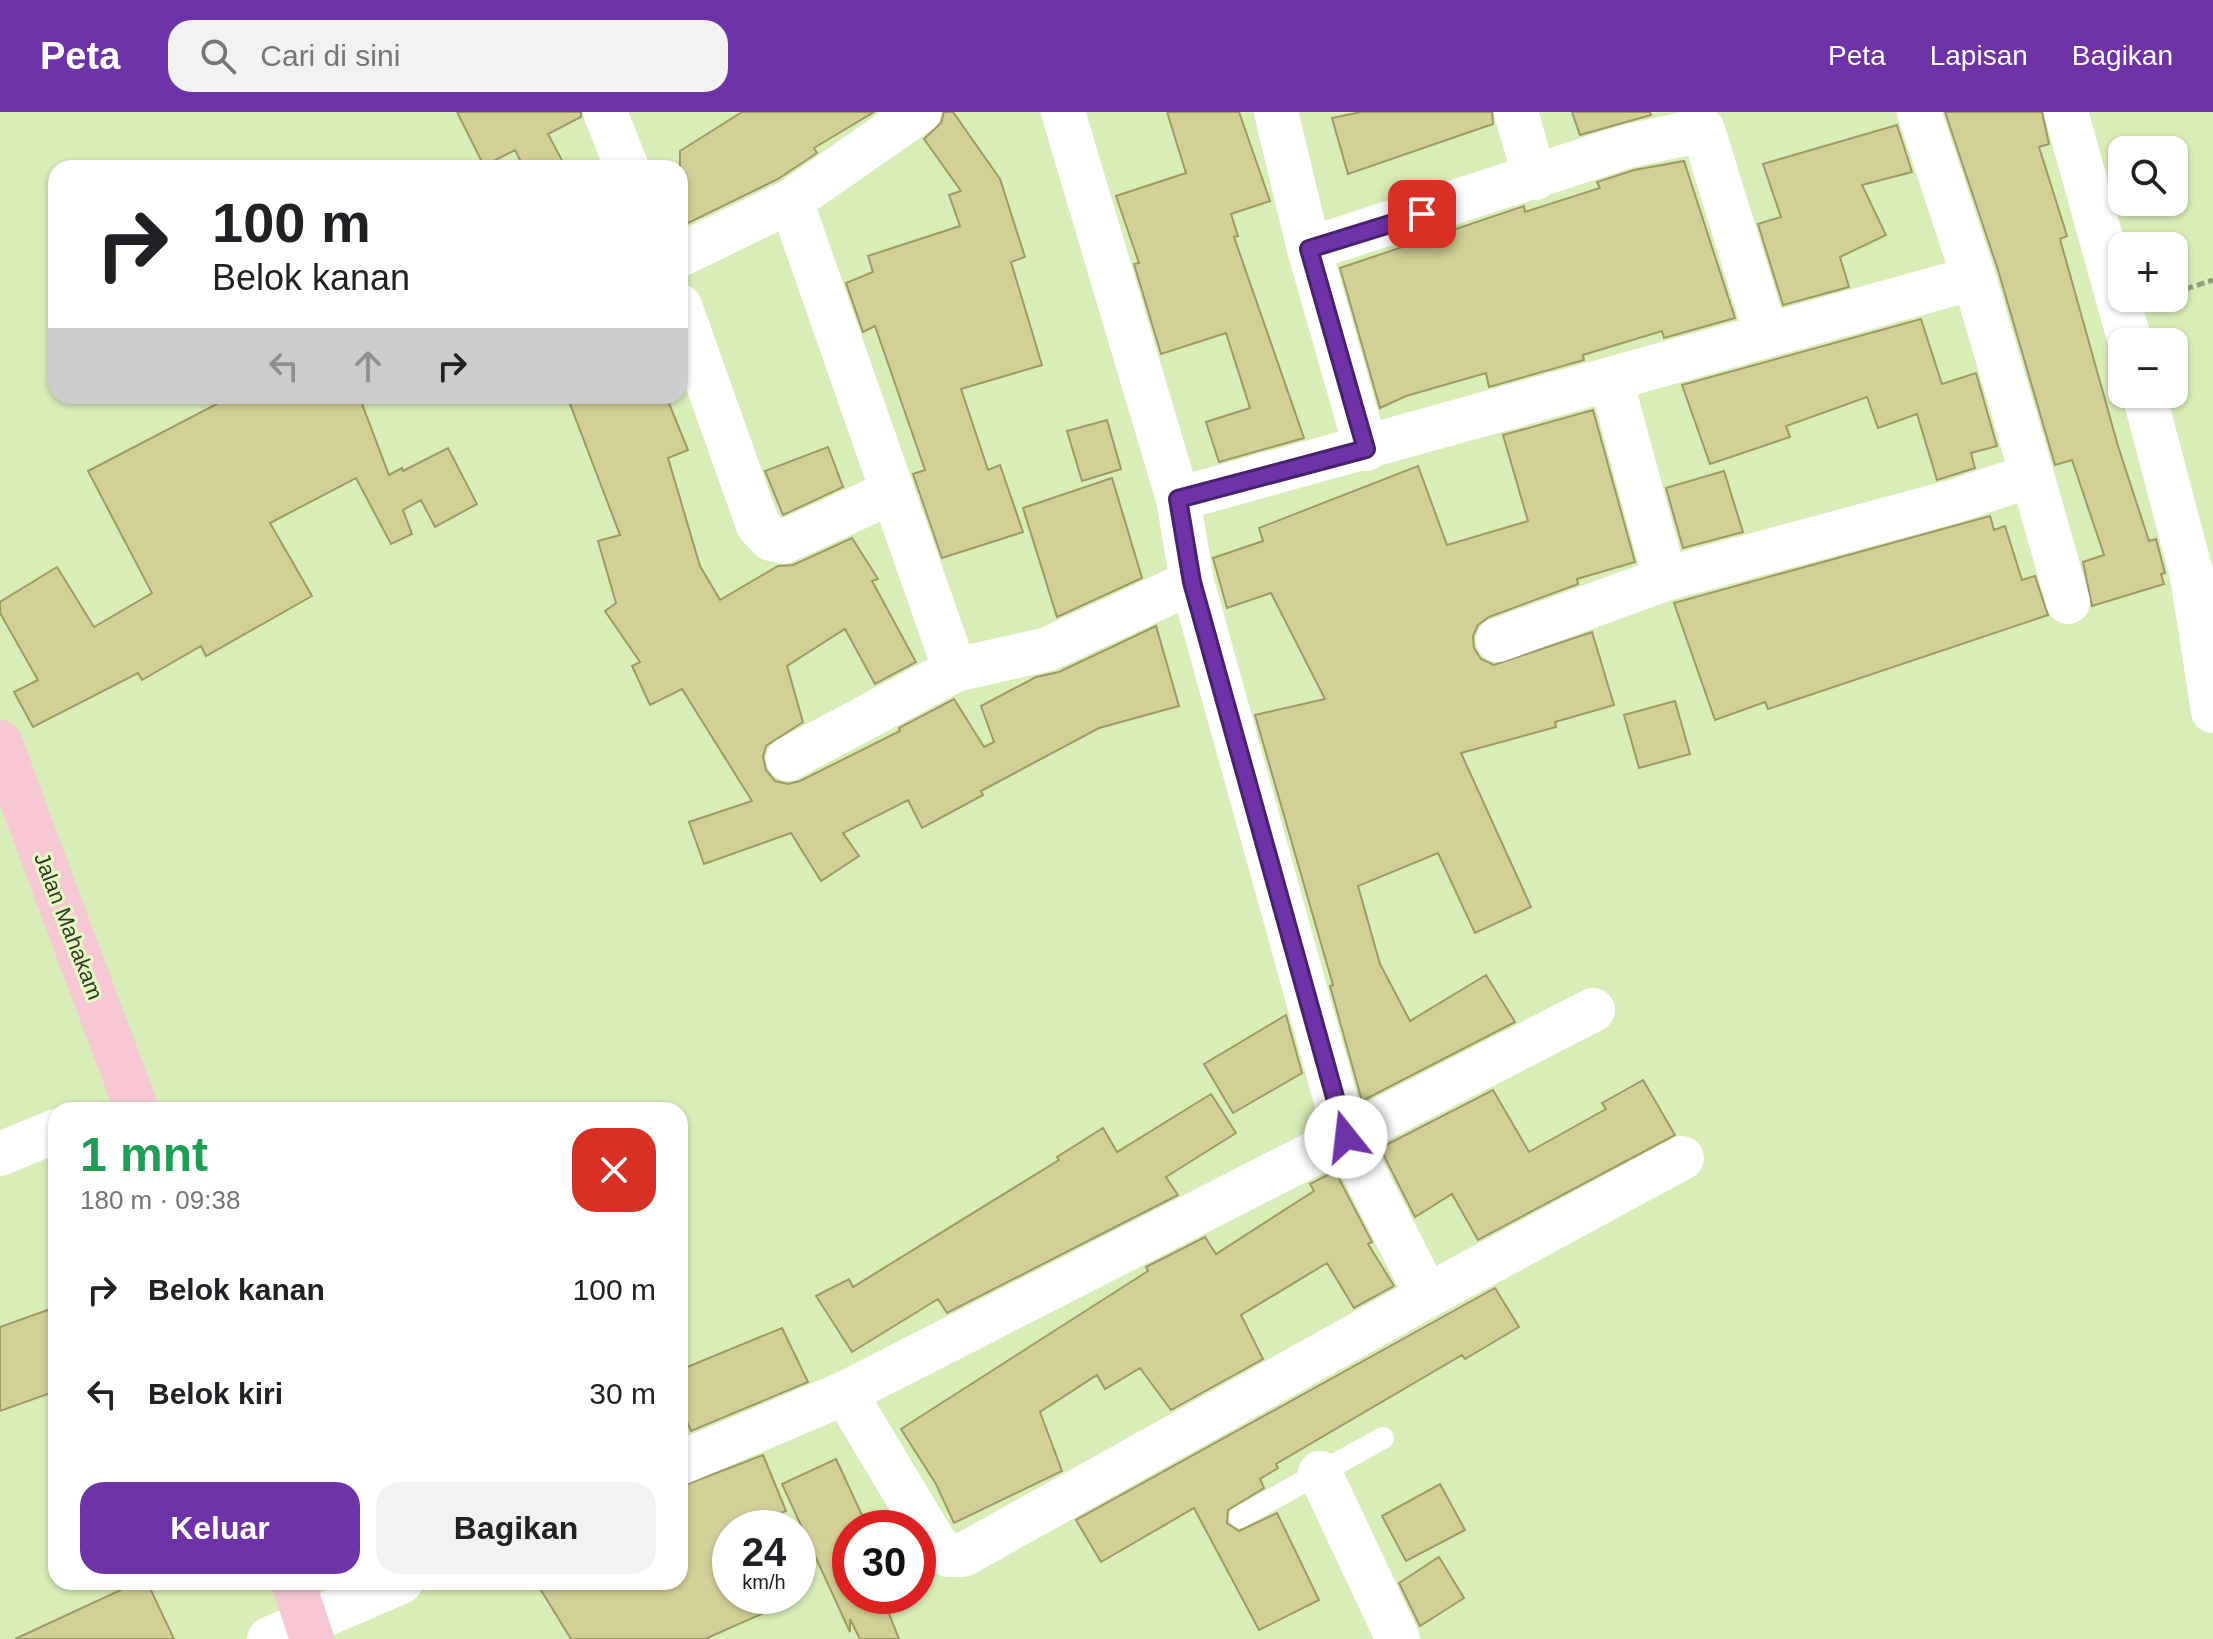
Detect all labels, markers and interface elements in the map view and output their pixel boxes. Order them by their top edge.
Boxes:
search box [168,20,728,92]
icon: search [196,34,240,78]
text: Peta [40,35,120,77]
text: Cari di sini [260,39,400,72]
text: Peta [1828,40,1886,71]
text: Lapisan [1930,40,2028,71]
text: Bagikan [2072,40,2173,71]
map controls [2108,136,2188,408]
button: search [2108,136,2188,216]
pin [1388,180,1456,248]
text: 100 m [212,191,371,254]
icon: right [80,192,184,296]
icon: arrive [1400,192,1444,236]
button: + [2108,232,2188,312]
text: Belok kanan [212,257,410,298]
button: − [2108,328,2188,408]
icon: left [262,344,306,388]
icon: ahead [346,344,390,388]
icon: right [430,344,474,388]
street label: Jalan Mahakam [29,849,108,1003]
position arrow [1304,1095,1388,1179]
text: 1 mnt [80,1128,208,1181]
button: close [572,1128,656,1212]
text: 180 m · 09:38 [80,1185,240,1215]
icon: right [80,1268,124,1312]
text: Belok kanan [148,1273,325,1306]
text: 100 m [573,1273,656,1306]
icon: left [80,1372,124,1416]
text: Belok kiri [148,1377,283,1410]
text: 30 m [589,1377,656,1410]
button: Keluar [80,1482,360,1574]
button: Bagikan [376,1482,656,1574]
speed limit sign: 30 [832,1510,936,1614]
text: 24 [742,1530,786,1574]
text: km/h [742,1571,786,1593]

